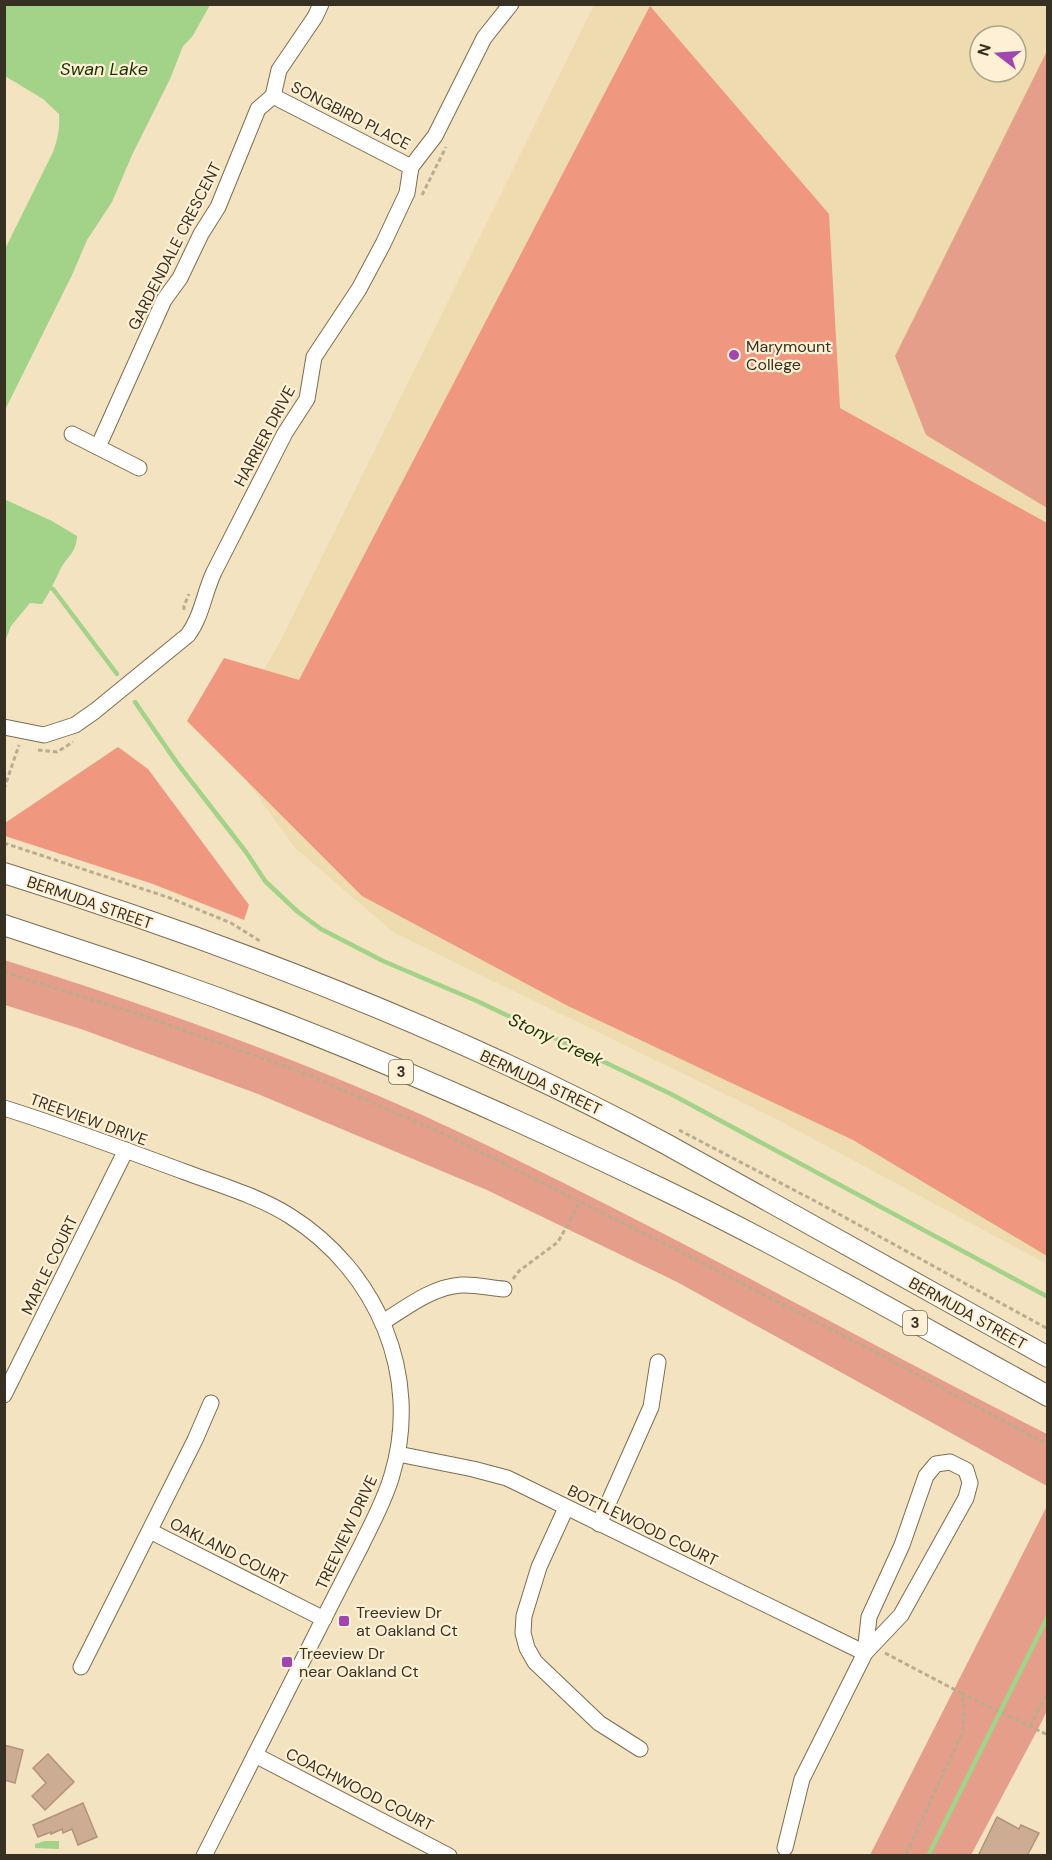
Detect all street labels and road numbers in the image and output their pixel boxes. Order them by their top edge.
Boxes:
street label: SONGBIRD PLACE [288,76,414,155]
street label: GARDENDALE CRESCENT [123,159,226,334]
street label: HARRIER DRIVE [229,382,300,490]
street label: BERMUDA STREET [24,871,156,934]
street label: BERMUDA STREET [477,1045,605,1120]
road number: 3 [389,1060,413,1084]
street label: TREEVIEW DRIVE [27,1088,151,1151]
street label: MAPLE COURT [16,1212,83,1318]
street label: BERMUDA STREET [905,1272,1030,1355]
road number: 3 [903,1311,927,1335]
street label: TREEVIEW DRIVE [311,1472,382,1593]
street label: BOTTLEWOOD COURT [564,1480,721,1571]
street label: OAKLAND COURT [166,1513,291,1590]
street label: COACHWOOD COURT [282,1743,437,1836]

